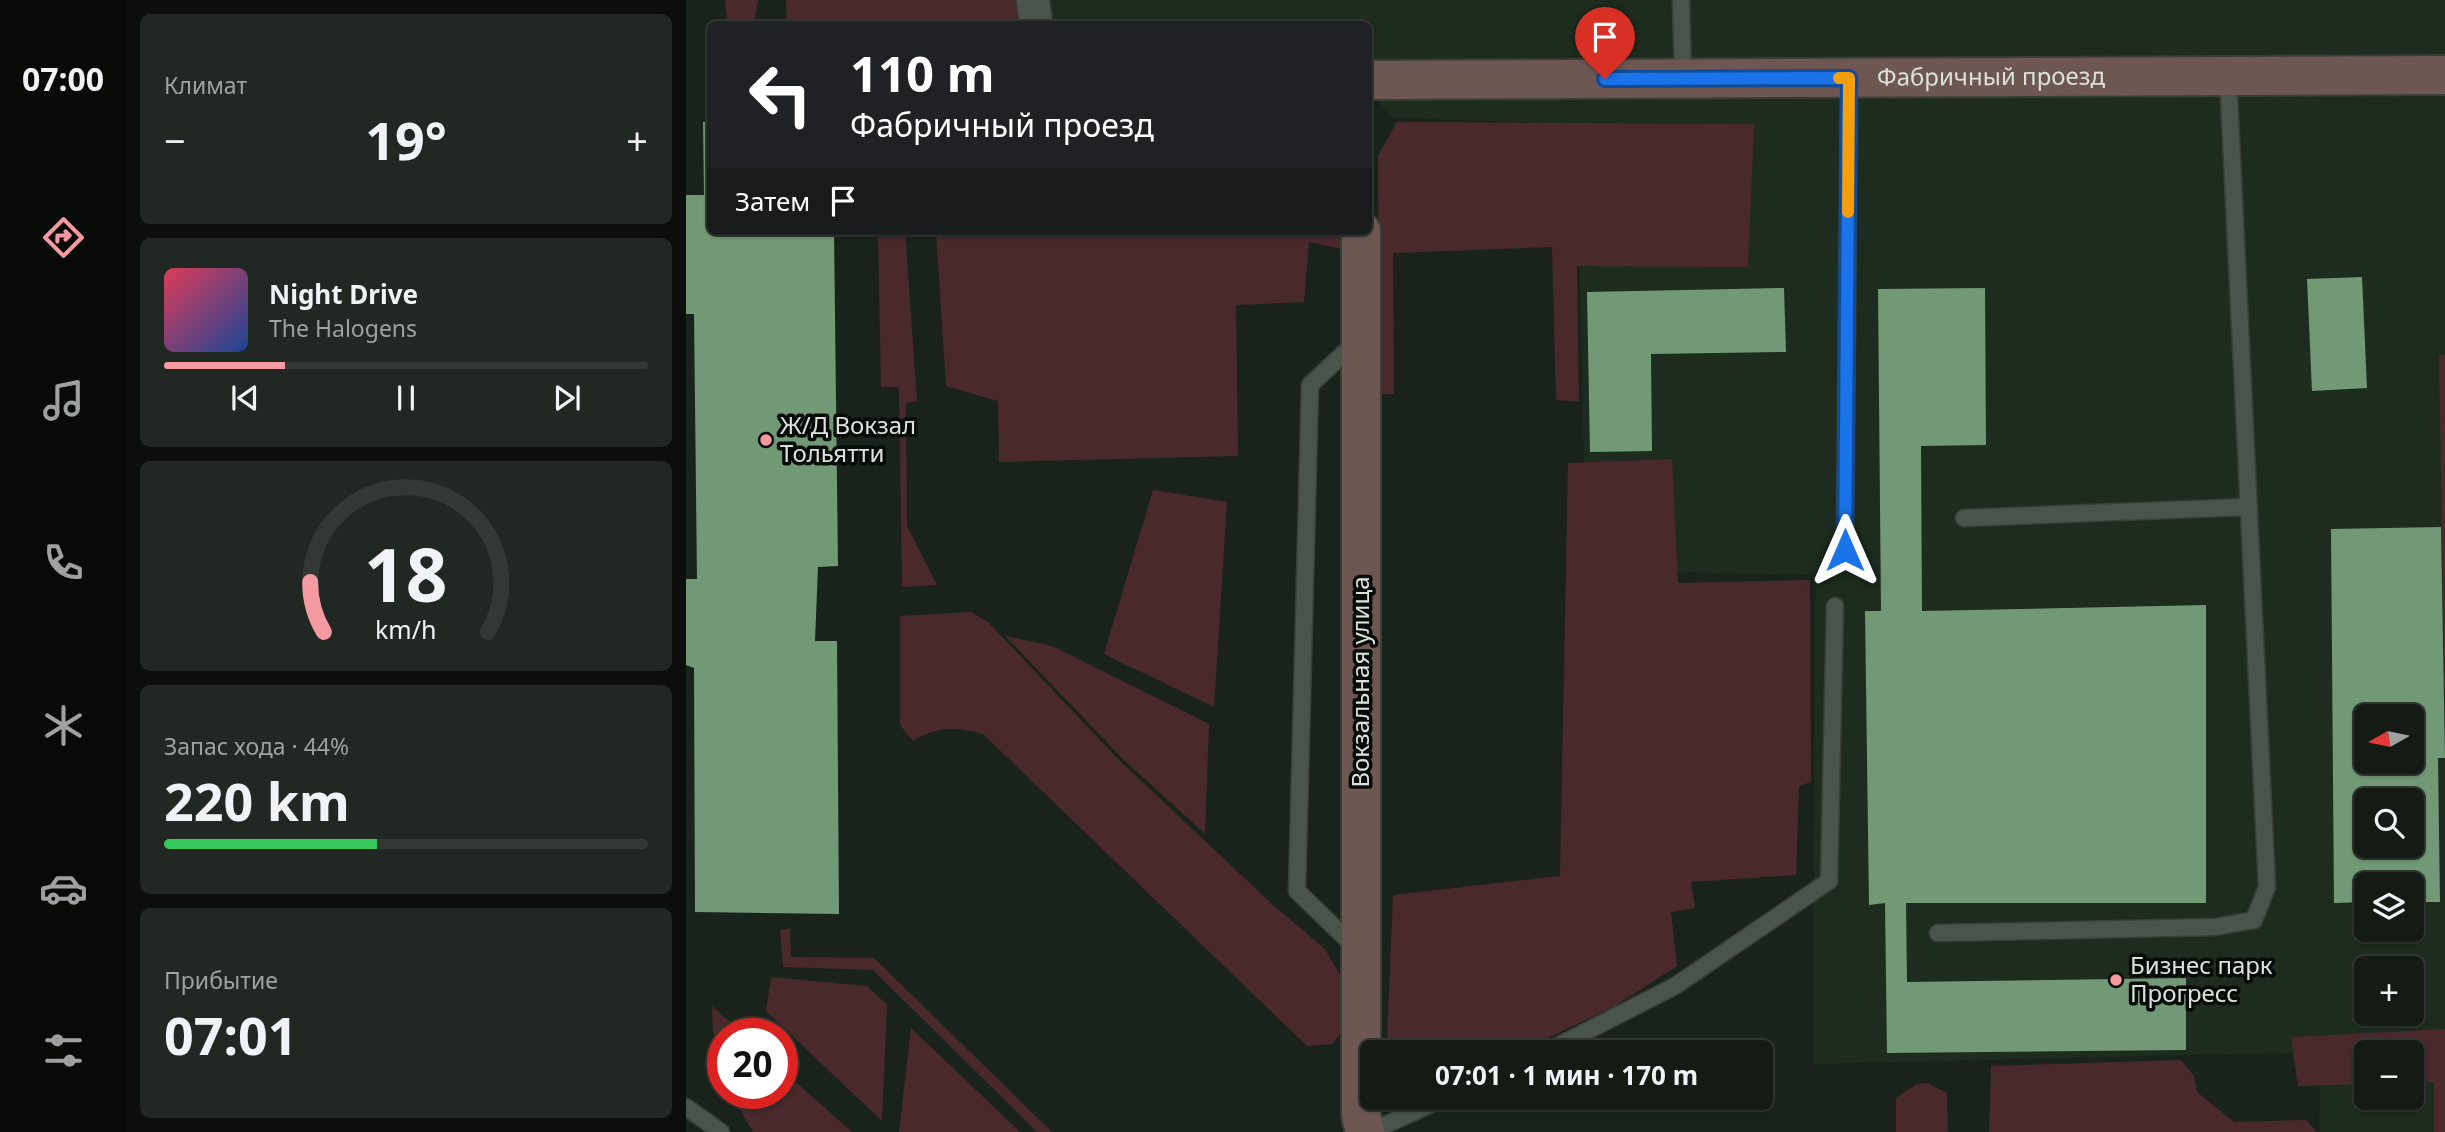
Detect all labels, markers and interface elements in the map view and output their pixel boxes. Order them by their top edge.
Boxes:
pin [1575,7,1635,79]
icon: arrive [1586,18,1624,56]
text: 110 m [850,40,995,106]
icon: left [735,49,826,140]
text: 07:00 [22,57,104,100]
street label: Фабричный проезд [1877,59,2105,93]
text: Климат [164,69,247,101]
text: Фабричный проезд [850,103,1154,146]
text: 19° [365,104,447,175]
text: − [164,114,186,166]
text: + [626,114,648,166]
icon: arrive [824,182,862,220]
text: Затем [735,183,810,219]
icon: directions [39,213,88,262]
text: Night Drive [269,276,418,312]
text: The Halogens [269,312,417,344]
icon: music [39,376,88,425]
icon: previous [226,379,264,417]
icon: pause [387,379,425,417]
icon: next [548,379,586,417]
place label: Ж/Д Вокзал Тольятти [780,408,916,469]
marker: Ж/Д Вокзал Тольятти [758,432,774,448]
position arrow [1808,513,1882,587]
text: 18 [364,524,448,623]
icon: phone [39,538,88,587]
street label: Вокзальная улица [1343,576,1376,788]
text: km/h [375,612,437,646]
icon: climate [39,701,88,750]
north arrow [2354,704,2424,774]
map controls [2354,704,2424,1110]
text: Запас хода · 44% [164,730,349,762]
text: 220 km [164,765,350,836]
button: search [2354,788,2424,858]
icon: car [39,864,88,913]
button: layers [2354,872,2424,942]
place label: Бизнес парк Прогресс [2130,948,2273,1009]
button: + [2354,956,2424,1026]
text: Прибытие [164,964,278,996]
marker: Бизнес парк Прогресс [2108,972,2124,988]
text: 07:01 [164,999,298,1070]
speed limit sign: 20 [707,1018,798,1109]
icon: filters [39,1026,88,1075]
button: − [2354,1040,2424,1110]
text: 07:01 · 1 мин · 170 m [1435,1057,1698,1093]

